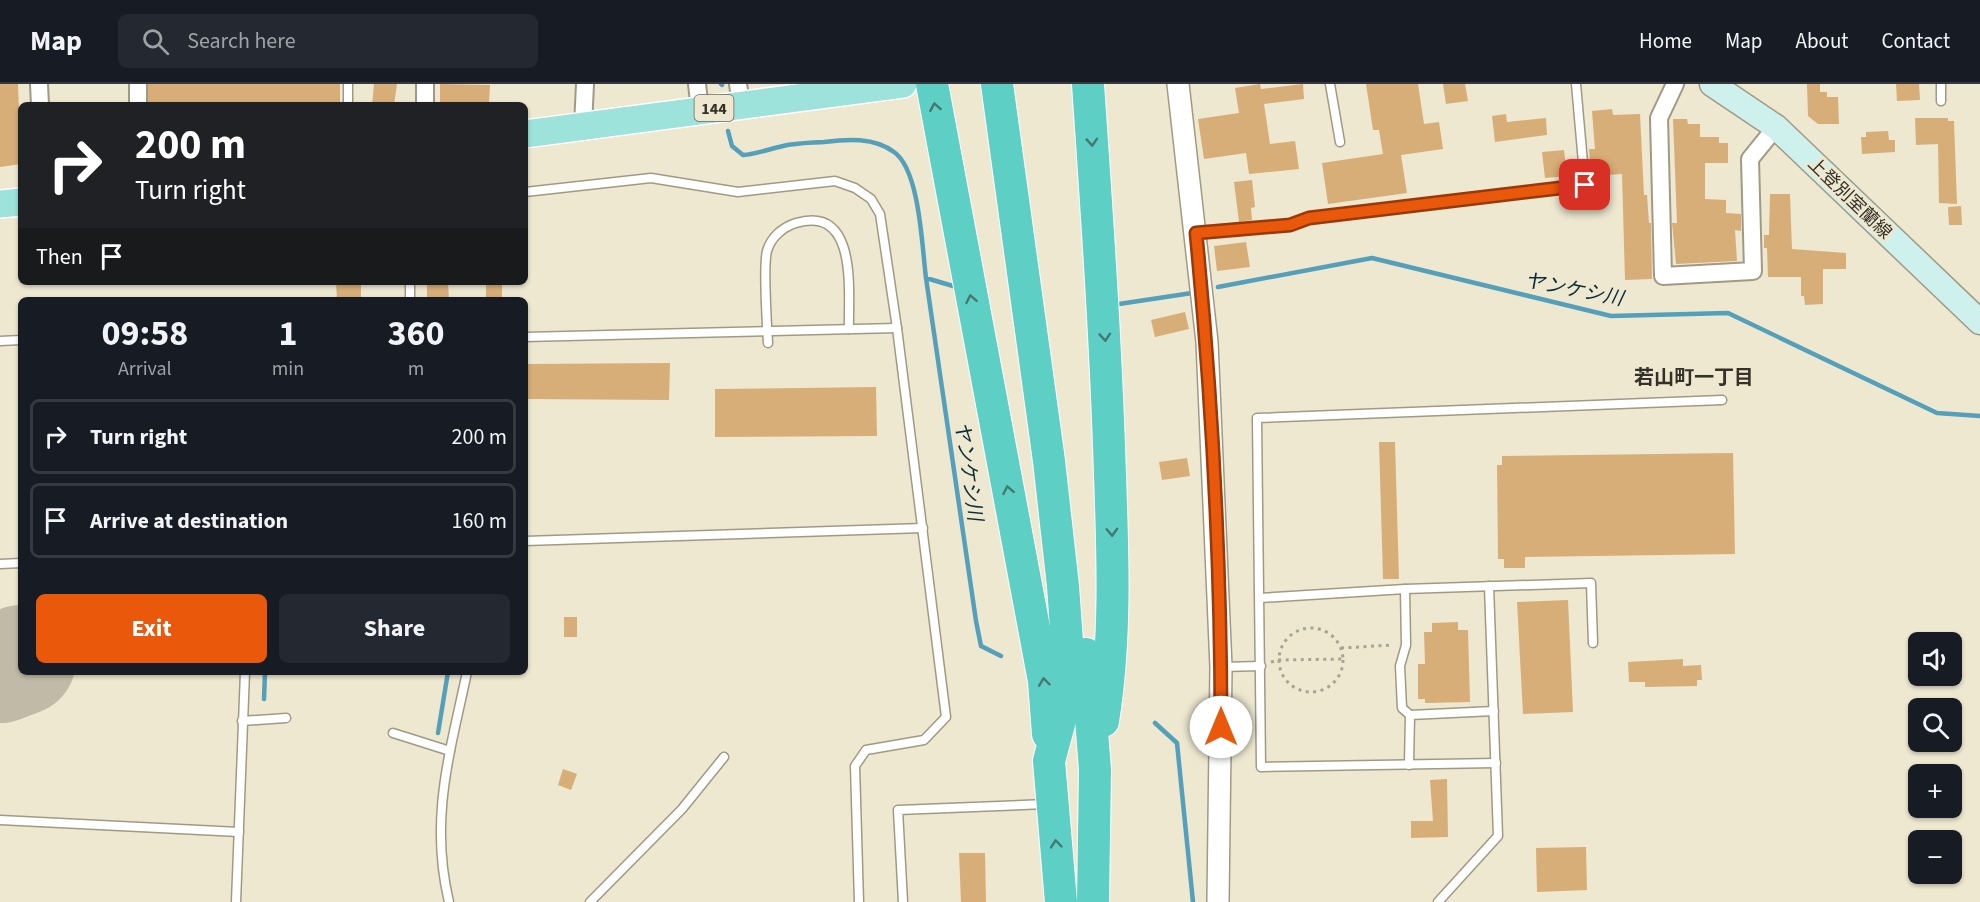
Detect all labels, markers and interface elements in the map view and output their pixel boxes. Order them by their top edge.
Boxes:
search box [118,14,538,68]
text: Map [30,21,82,61]
icon: search [139,25,172,58]
text: Search here [187,25,296,57]
text: Home [1639,26,1692,56]
text: Map [1725,26,1763,56]
text: About [1796,26,1848,56]
text: Contact [1881,26,1950,56]
road number: 144 [694,95,734,121]
one-way arrow [929,103,942,113]
text: 200 m [135,115,246,175]
icon: right [36,126,114,204]
one-way arrow [1085,138,1098,147]
street label: 上登別室蘭線 [1802,152,1897,245]
pin [1559,159,1610,210]
icon: arrive [1568,168,1601,201]
text: Turn right [135,171,246,210]
icon: arrive [95,240,128,273]
text: Then [36,241,83,273]
water label: ヤンケシ川 [1522,267,1628,314]
one-way arrow [965,294,978,304]
text: 09:58 [101,308,188,359]
text: 1 [278,308,297,359]
text: 360 [388,308,445,359]
one-way arrow [1098,332,1111,341]
text: Arrival [118,355,172,383]
text: min [272,355,304,383]
text: m [408,355,424,383]
district label: 若山町一丁目 [1634,364,1754,392]
icon: right [39,420,72,453]
water label: ヤンケシ川 [947,420,989,525]
text: Turn right [90,421,187,453]
text: 200 m [452,421,507,453]
one-way arrow [1002,486,1015,496]
icon: arrive [39,504,72,537]
text: Arrive at destination [90,505,288,537]
text: 160 m [452,505,507,537]
one-way arrow [1106,527,1118,536]
button: Exit [36,594,267,663]
button: Share [279,594,510,663]
map controls [1908,632,1962,884]
button: sound [1908,632,1962,686]
one-way arrow [1038,677,1051,687]
position arrow [1189,695,1253,759]
button: search [1908,698,1962,752]
button: + [1908,764,1962,818]
button: − [1908,830,1962,884]
one-way arrow [1050,839,1063,848]

